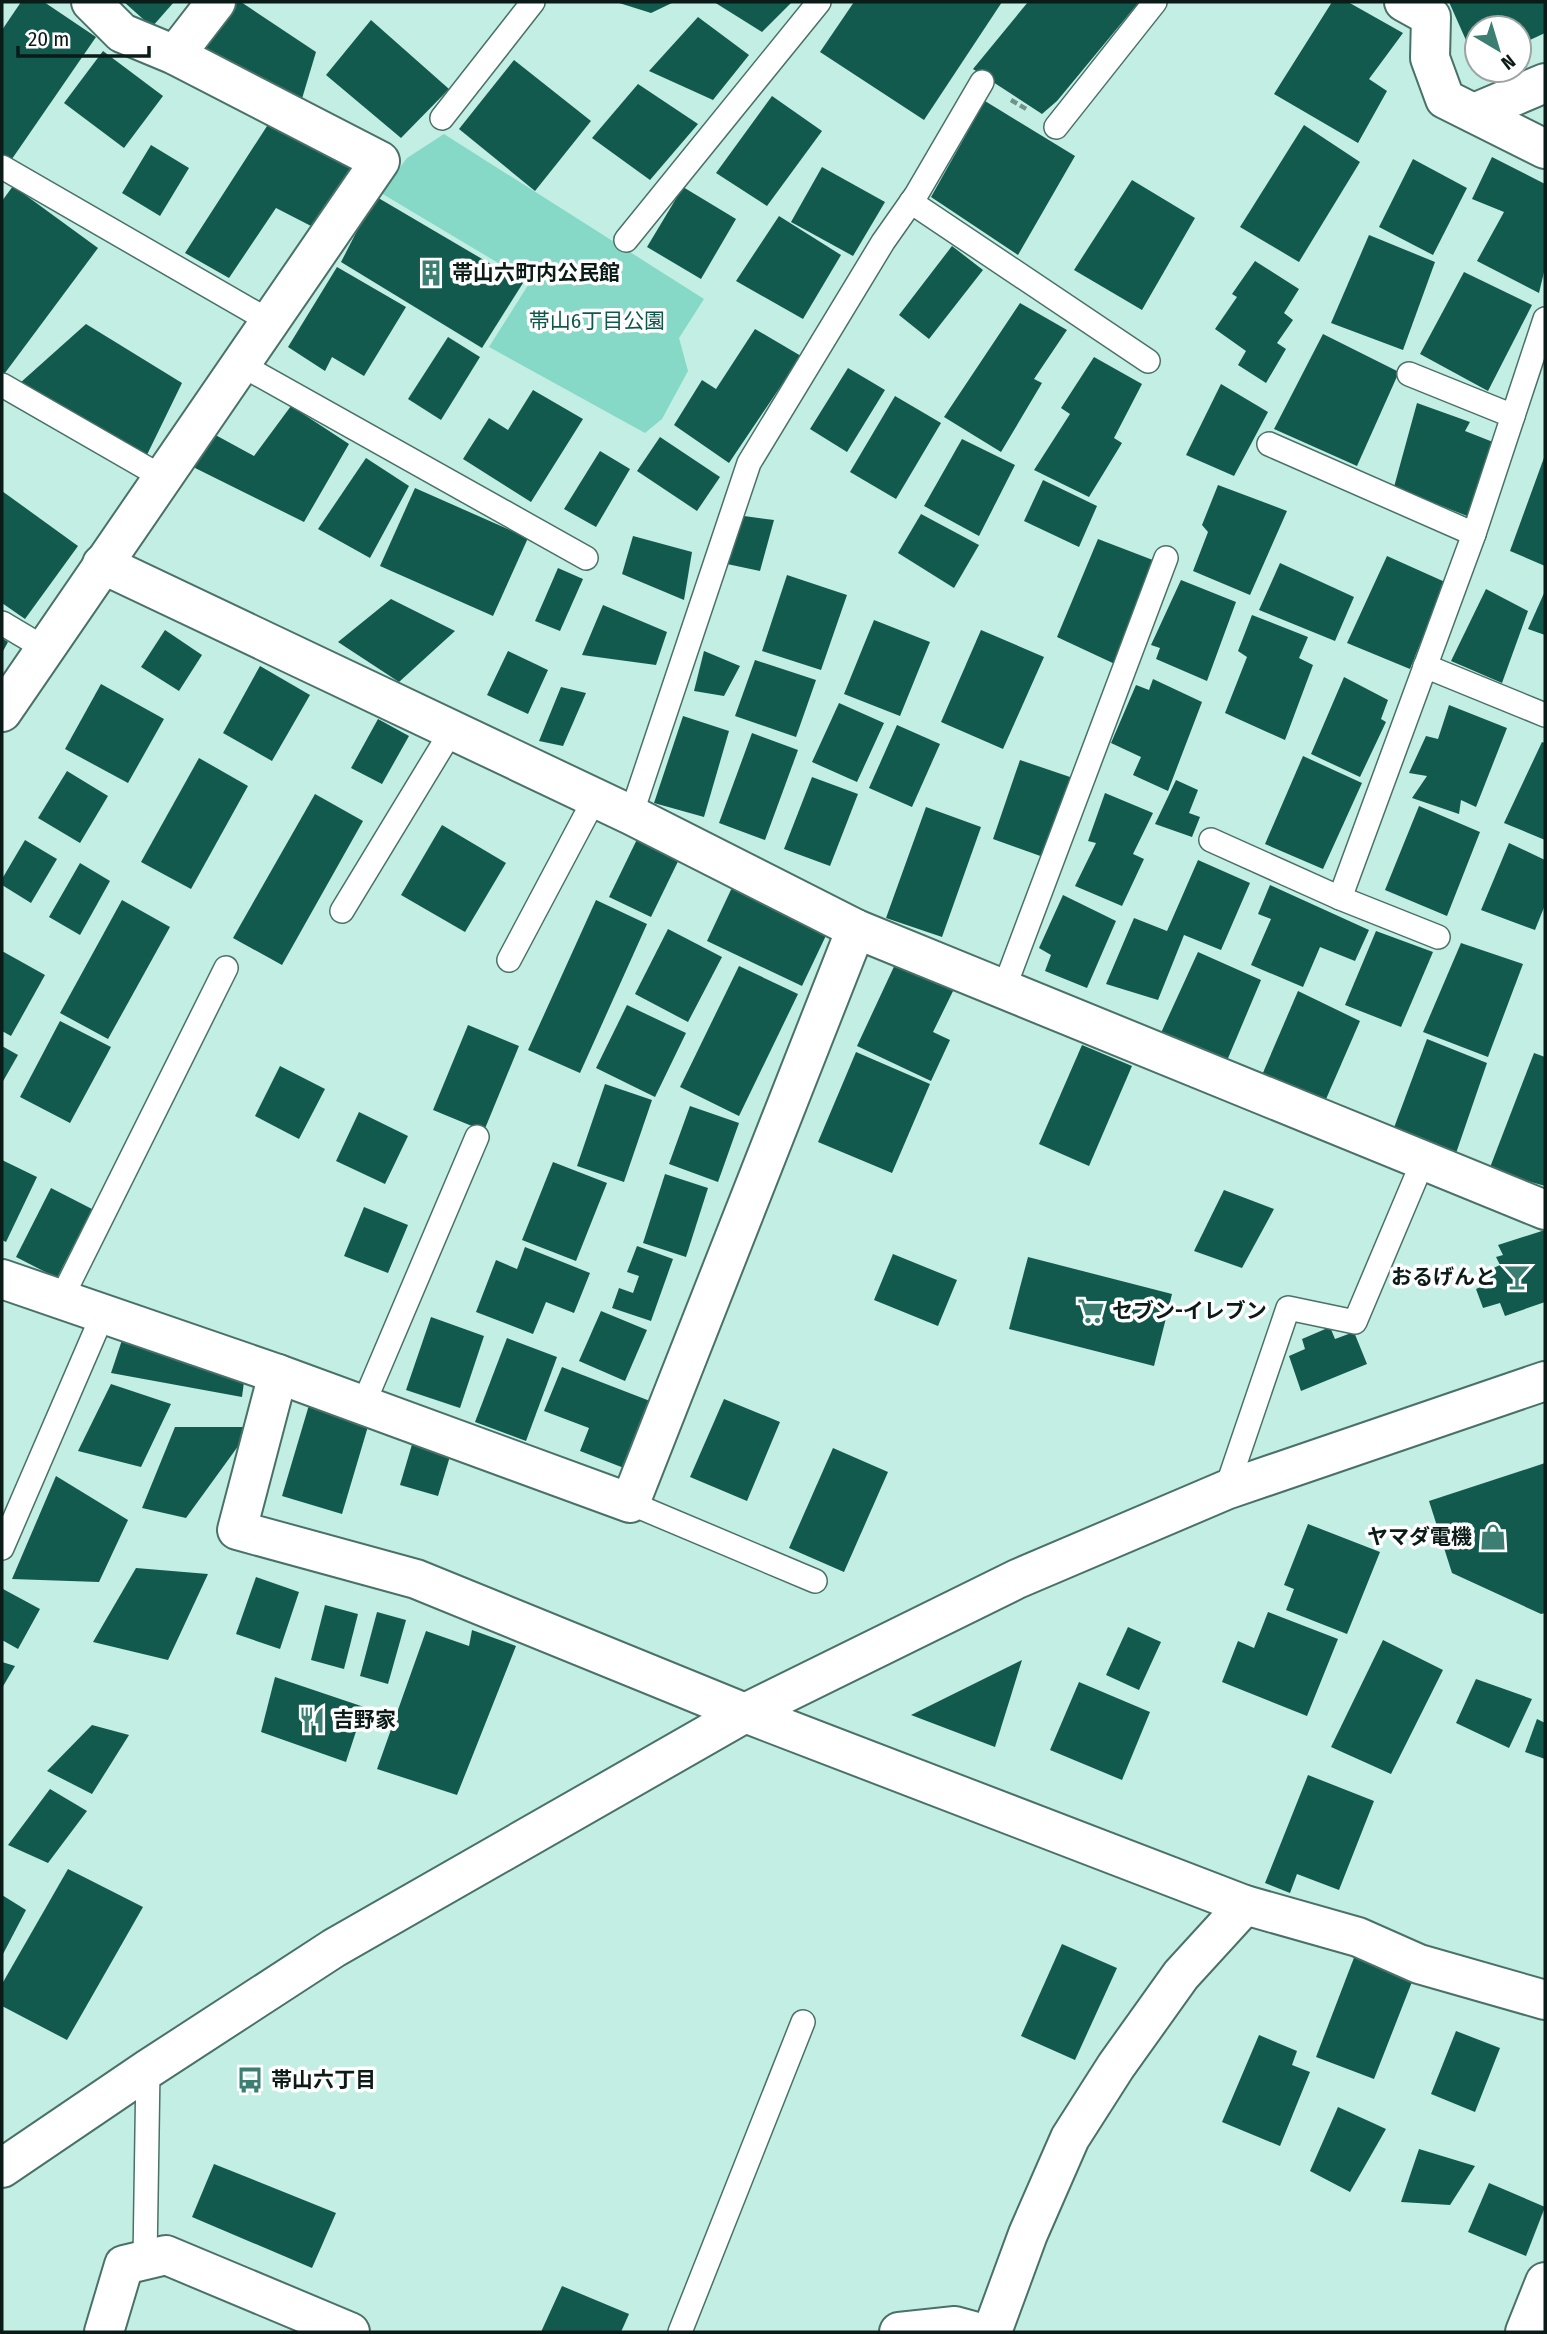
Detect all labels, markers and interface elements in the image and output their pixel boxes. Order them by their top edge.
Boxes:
scale bar [18,14,149,58]
north arrow [1463,14,1533,84]
text: 20 m [28,26,69,52]
text: N [1497,49,1520,75]
building icon: 帯山六町内公民館 [416,258,446,288]
place label: 帯山六町内公民館 [452,260,620,286]
park label: 帯山6丁目公園 [529,308,665,334]
bar icon: おるげんと [1502,1262,1532,1292]
place label: おるげんと [1391,1264,1496,1290]
supermarket icon: セブン-イレブン [1076,1296,1106,1326]
place label: セブン-イレブン [1112,1298,1267,1324]
shop icon: ヤマダ電機 [1478,1522,1508,1552]
place label: ヤマダ電機 [1367,1524,1472,1550]
restaurant icon: 吉野家 [297,1705,327,1735]
place label: 吉野家 [333,1707,396,1733]
bus stop icon: 帯山六丁目 [235,2065,265,2095]
place label: 帯山六丁目 [271,2067,376,2093]

